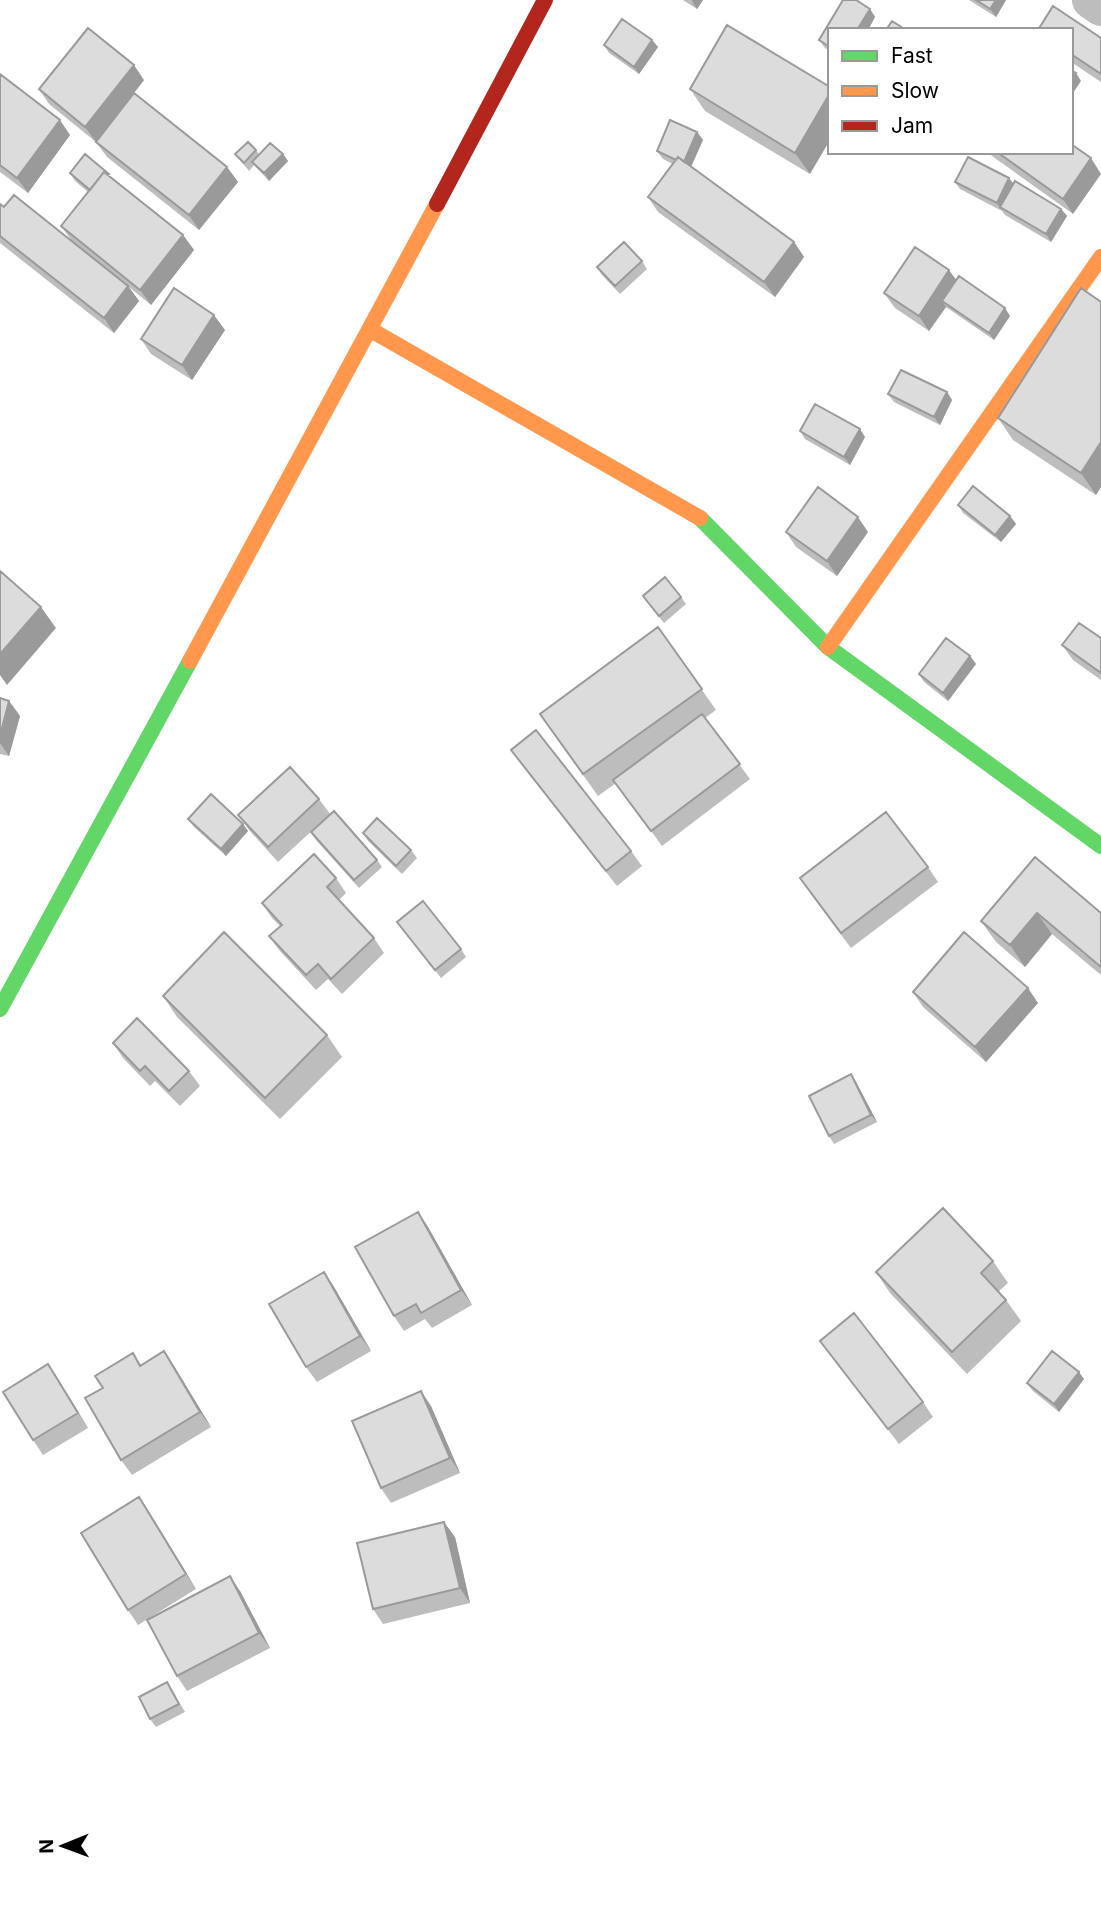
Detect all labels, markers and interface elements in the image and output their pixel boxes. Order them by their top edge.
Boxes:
legend [828,28,1073,154]
text: Fast [891,43,933,68]
text: Slow [891,78,939,103]
text: Jam [891,113,933,138]
north arrow [28,1811,98,1881]
text: N [35,1839,58,1854]

